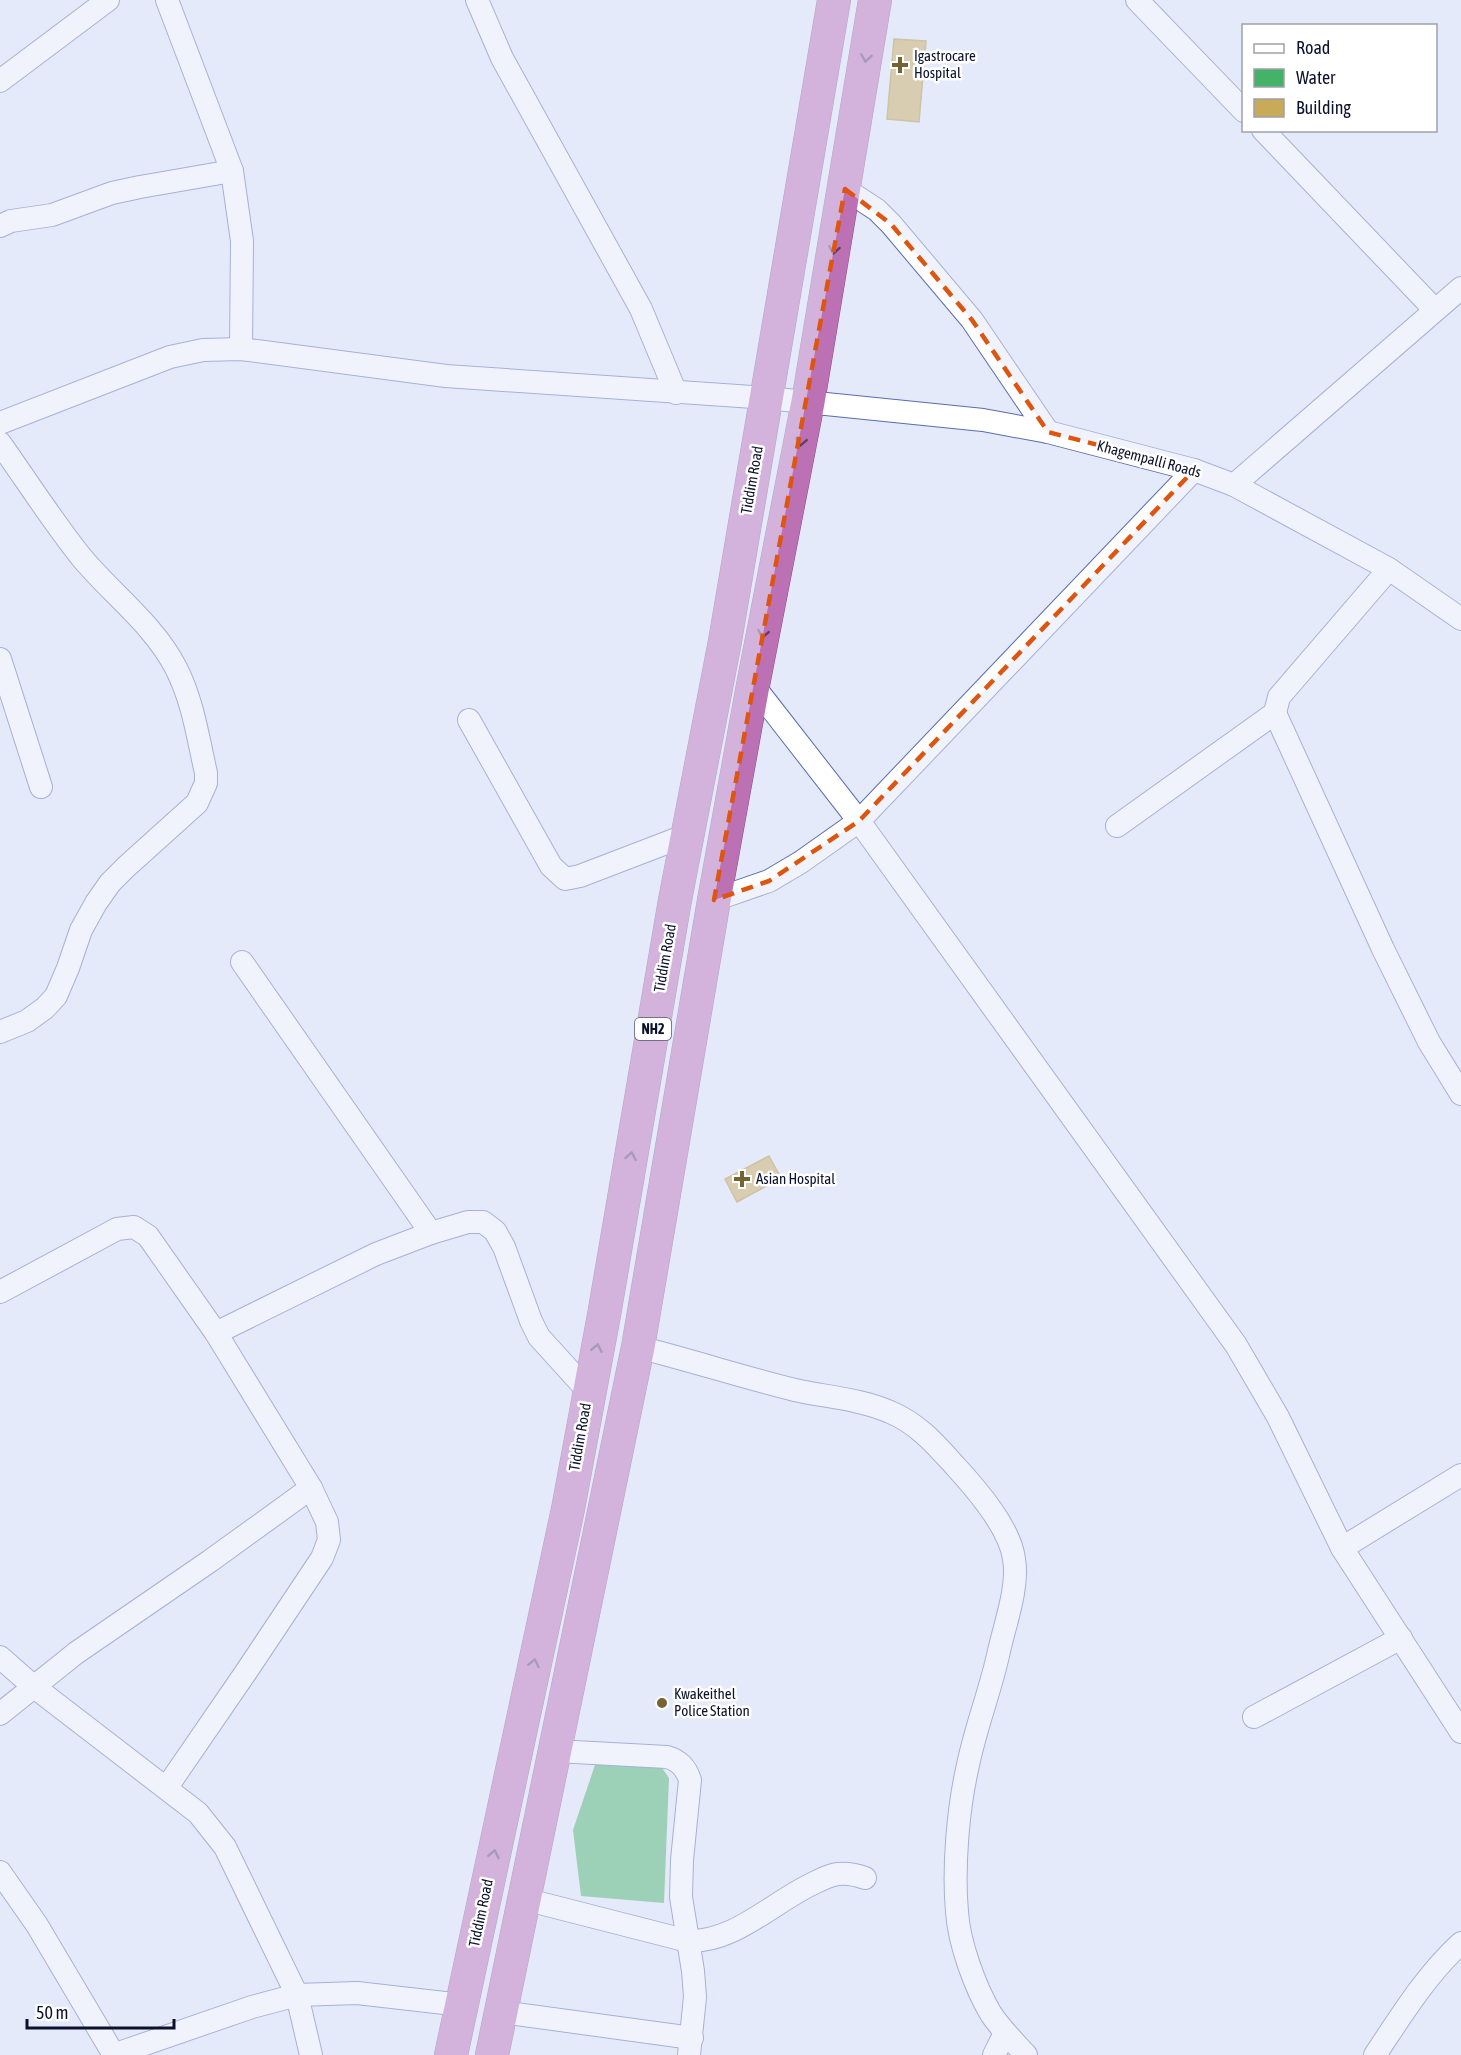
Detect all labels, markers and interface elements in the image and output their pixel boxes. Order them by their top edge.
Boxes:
legend [1242,24,1437,132]
text: Road [1296,37,1330,58]
place label: Igastrocare Hospital [914,47,976,81]
one-way arrow [860,53,872,62]
marker: Igastrocare Hospital [891,56,909,74]
text: Water [1296,67,1336,88]
text: Building [1296,97,1351,118]
one-way arrow [829,246,841,255]
street label: Khagempalli Roads [1095,436,1203,481]
one-way arrow [795,437,808,447]
street label: Tiddim Road [737,445,766,515]
one-way arrow [757,628,770,638]
street label: Tiddim Road [650,923,679,993]
road number: NH2 [635,1018,671,1040]
one-way arrow [624,1152,637,1162]
marker: Asian Hospital [733,1170,751,1188]
place label: Asian Hospital [756,1170,835,1187]
one-way arrow [590,1344,603,1354]
street label: Tiddim Road [565,1402,594,1472]
one-way arrow [527,1659,540,1669]
place label: Kwakeithel Police Station [674,1685,750,1719]
marker: Kwakeithel Police Station [655,1696,669,1710]
one-way arrow [486,1849,499,1859]
street label: Tiddim Road [465,1877,496,1948]
scale bar [27,1992,174,2030]
text: 50 m [36,2002,68,2023]

